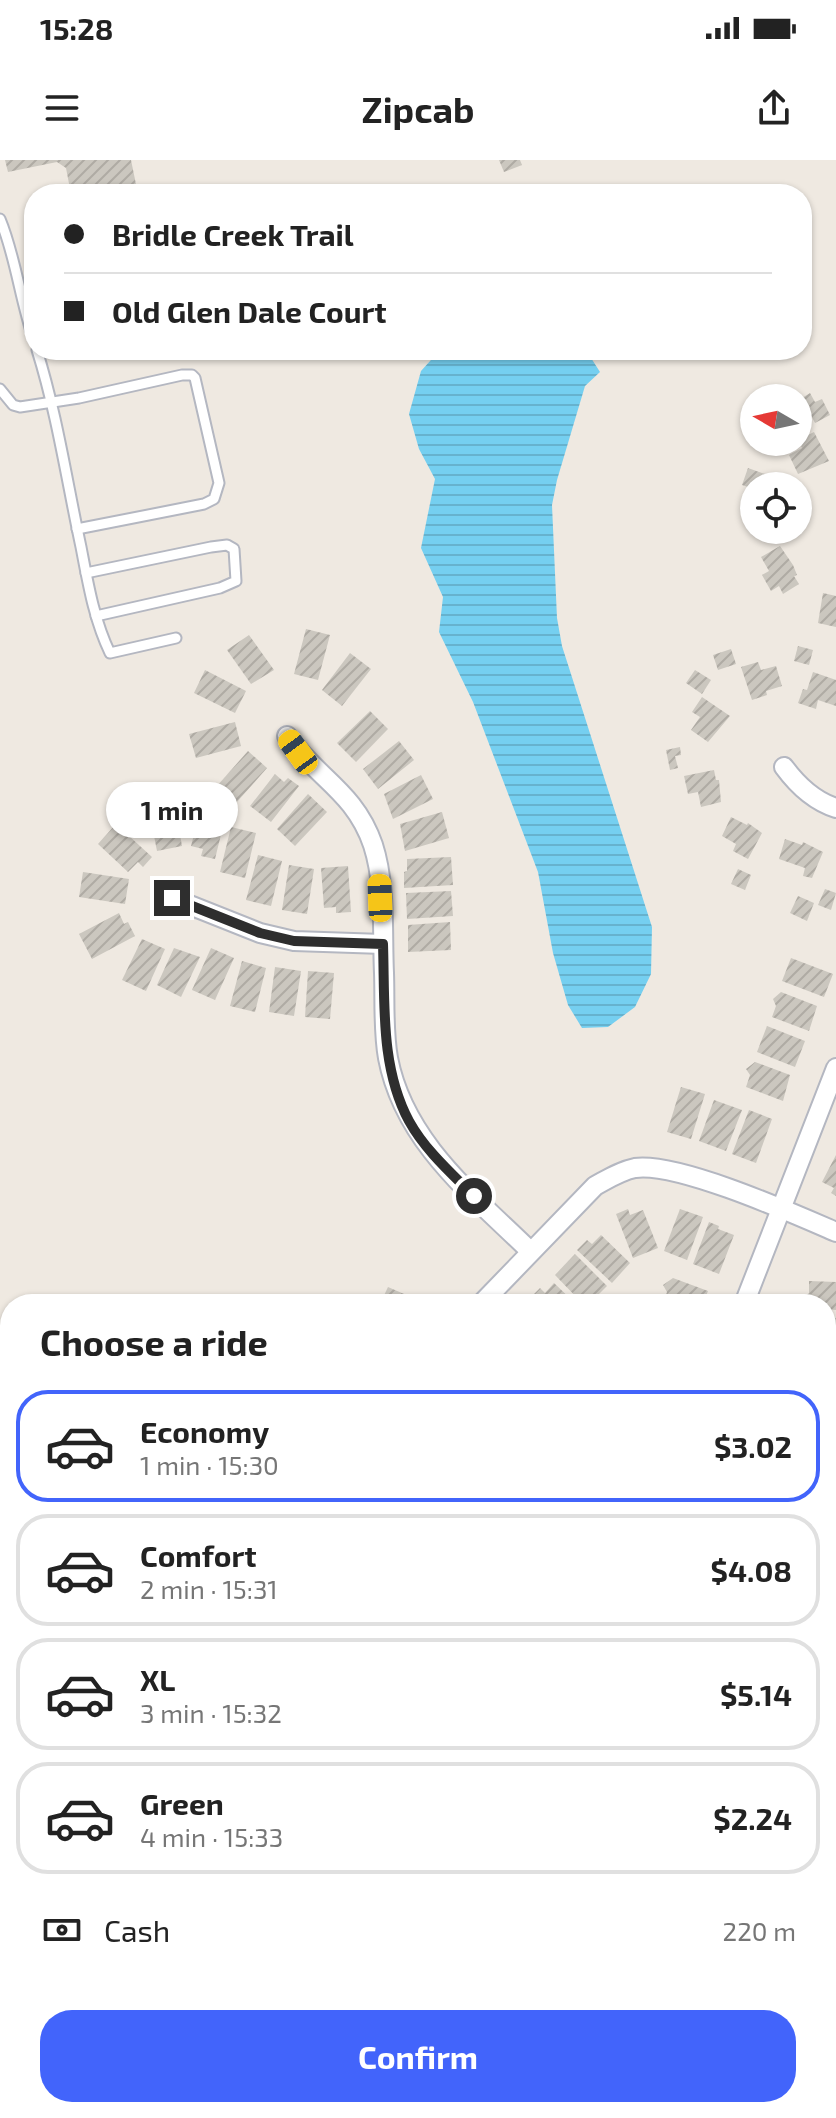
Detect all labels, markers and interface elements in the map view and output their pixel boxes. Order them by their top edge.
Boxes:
text: 15:28 [40,10,113,46]
icon: menu [40,86,84,130]
icon: share [752,86,796,130]
text: Zipcab [362,87,474,130]
text: Bridle Creek Trail [112,216,354,252]
text: Old Glen Dale Court [112,293,387,329]
north arrow [740,384,812,456]
map controls [740,384,812,544]
button: locate [740,472,812,544]
car [274,726,322,778]
callout: 1 min [106,782,238,838]
text: 1 min [141,794,203,825]
car [367,874,393,922]
route end [154,880,190,916]
route start [456,1178,492,1214]
text: Choose a ride [40,1320,268,1363]
icon: car [44,1410,116,1482]
text: Economy [140,1413,269,1449]
text: $3.02 [714,1428,792,1464]
text: 1 min · 15:30 [140,1449,279,1480]
icon: car [44,1534,116,1606]
text: Comfort [140,1537,257,1573]
text: $4.08 [711,1552,792,1588]
text: 2 min · 15:31 [140,1573,278,1604]
icon: car [44,1658,116,1730]
text: XL [140,1661,175,1697]
text: $5.14 [720,1676,792,1712]
text: 3 min · 15:32 [140,1697,282,1728]
icon: car [44,1782,116,1854]
text: Green [140,1785,224,1821]
text: $2.24 [713,1800,792,1836]
text: 4 min · 15:33 [140,1821,283,1852]
icon: cash [40,1908,84,1952]
text: Cash [104,1912,170,1948]
text: 220 m [723,1915,796,1946]
button: Confirm [40,2010,796,2102]

